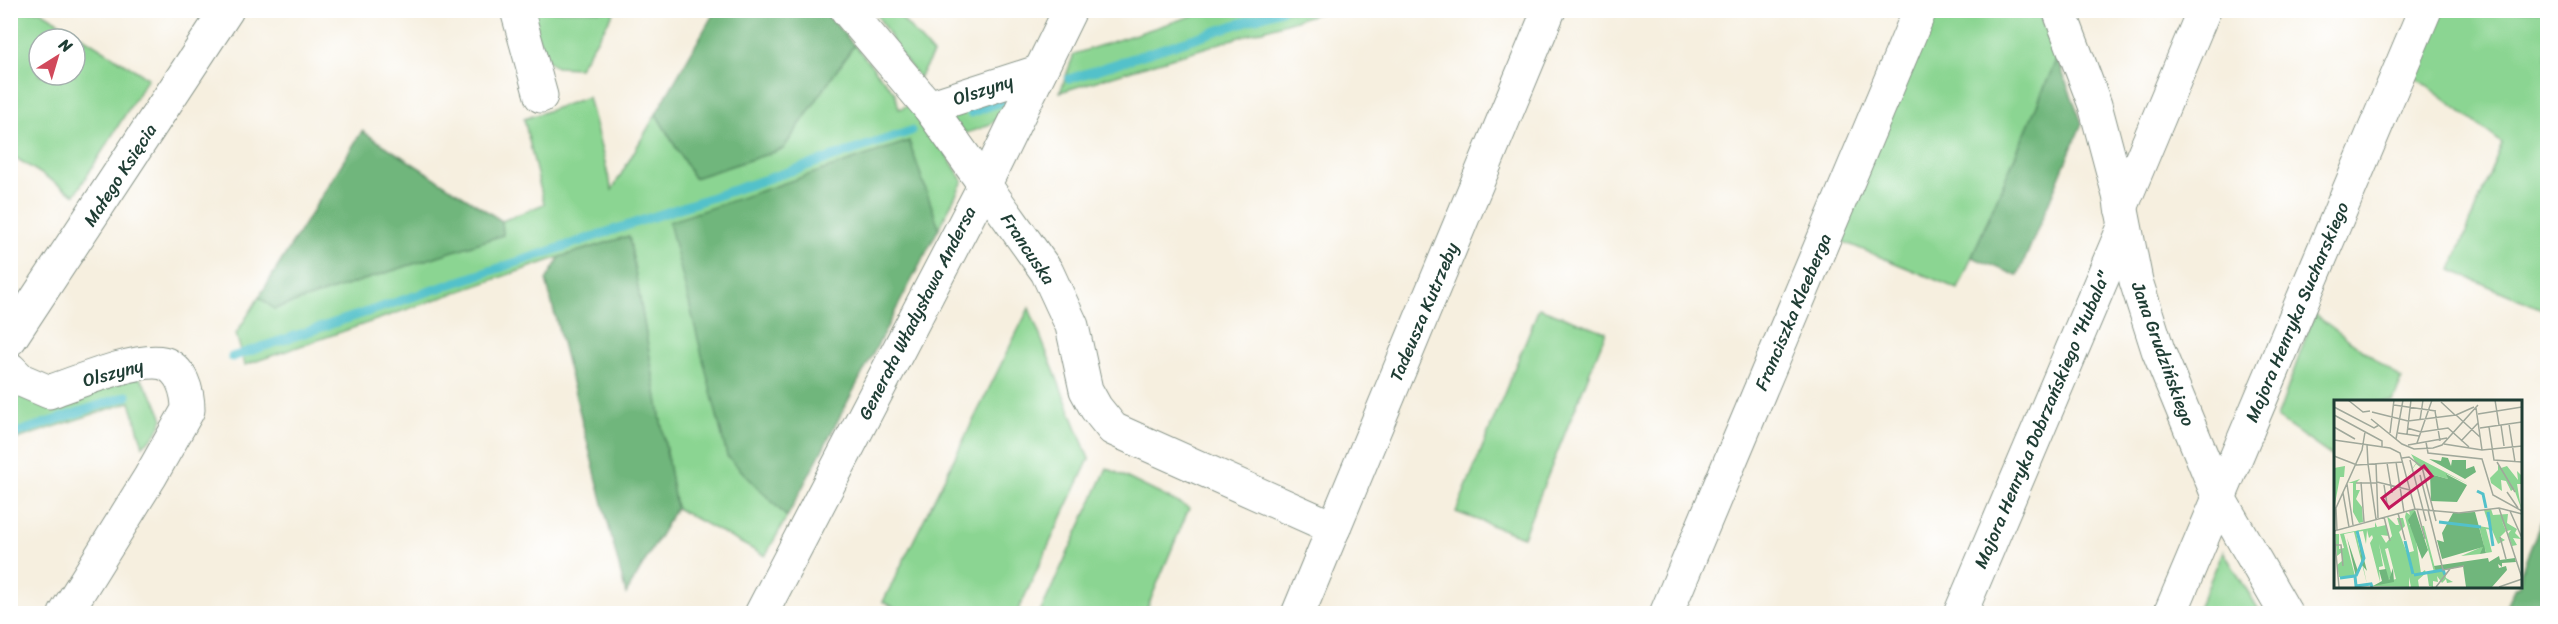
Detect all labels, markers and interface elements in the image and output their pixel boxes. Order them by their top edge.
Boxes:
north arrow [27,27,87,87]
text: N [52,30,80,61]
street label: Olszyny [949,65,1018,115]
street label: Małego Księcia [74,117,166,233]
street label: Majora Henryka Sucharskiego [2236,197,2358,427]
street label: Generała Władysława Andersa [849,200,985,426]
street label: Francuska [992,206,1064,292]
street label: Franciszka Kleeberga [1745,228,1841,396]
street label: Tadeusza Kutrzeby [1380,237,1468,387]
street label: Majora Henryka Dobrzańskiego "Hubala" [1965,265,2120,574]
street label: Jana Grudzińskiego [2122,276,2204,431]
street label: Olszyny [79,349,148,396]
inset map [2334,400,2522,588]

